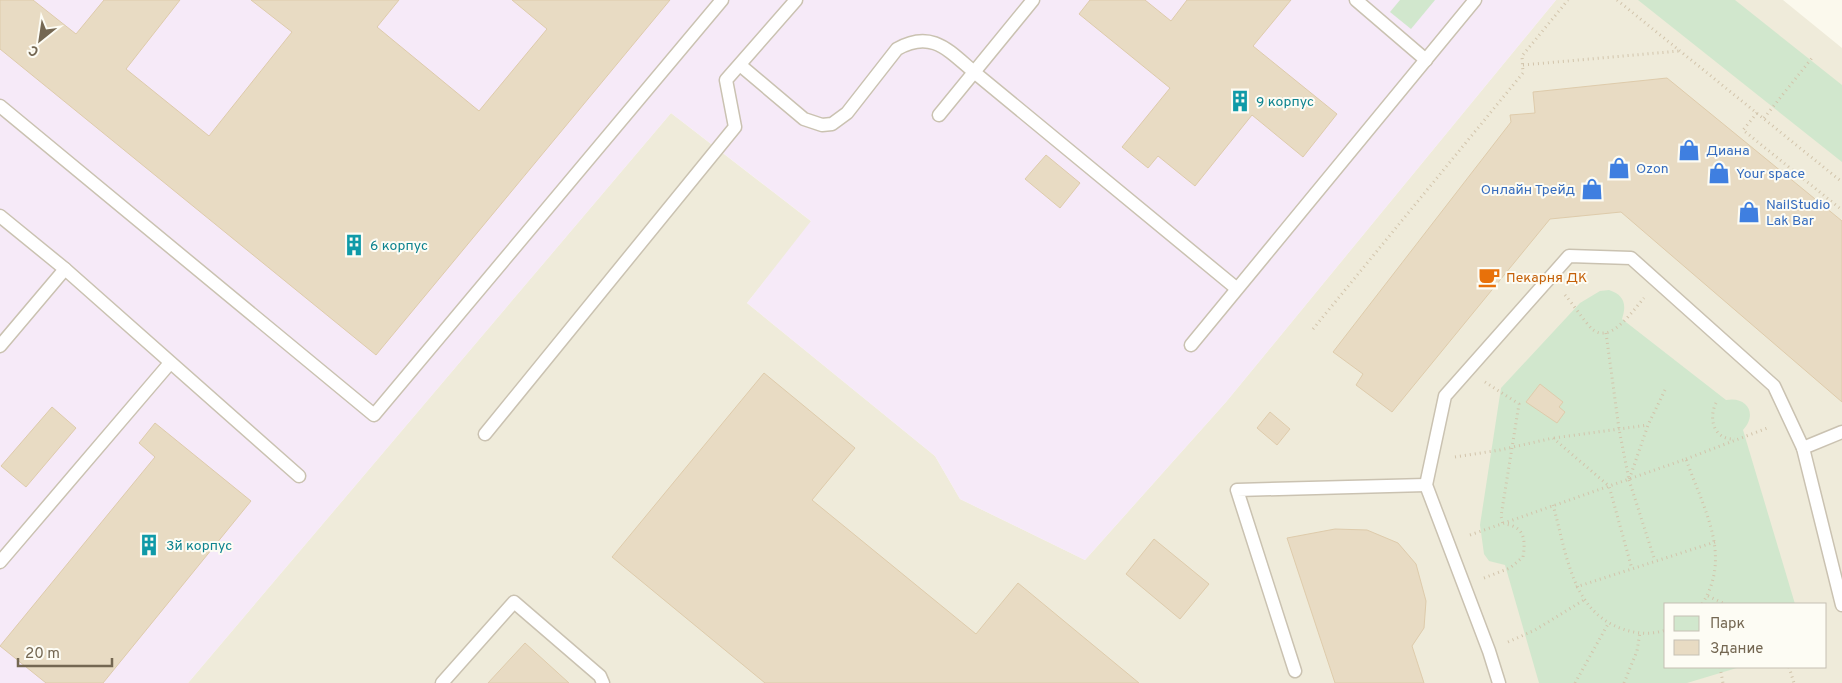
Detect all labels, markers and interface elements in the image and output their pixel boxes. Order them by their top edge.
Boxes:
north arrow [15,15,65,65]
text: С [26,40,42,60]
building icon: 9 корпус [1227,88,1253,114]
place label: 9 корпус [1256,94,1314,111]
shop icon: Диана [1676,137,1702,163]
place label: Диана [1706,143,1750,160]
shop icon: Ozon [1606,155,1632,181]
shop icon: Your space [1706,160,1732,186]
place label: Ozon [1636,161,1669,178]
place label: Your space [1736,166,1805,183]
shop icon: Онлайн Трейд [1579,176,1605,202]
place label: Онлайн Трейд [1481,182,1575,199]
place label: NailStudio Lak Bar [1766,197,1831,230]
shop icon: NailStudio Lak Bar [1736,199,1762,225]
building icon: 6 корпус [341,232,367,258]
place label: 6 корпус [370,238,428,255]
cafe icon: Пекарня ДК [1476,264,1502,290]
place label: Пекарня ДК [1506,270,1587,287]
building icon: 3й корпус [136,532,162,558]
place label: 3й корпус [166,538,232,555]
legend [1664,603,1827,668]
text: Парк [1710,615,1745,634]
scale bar [18,636,111,668]
text: Здание [1710,640,1763,659]
text: 20 m [25,645,60,664]

